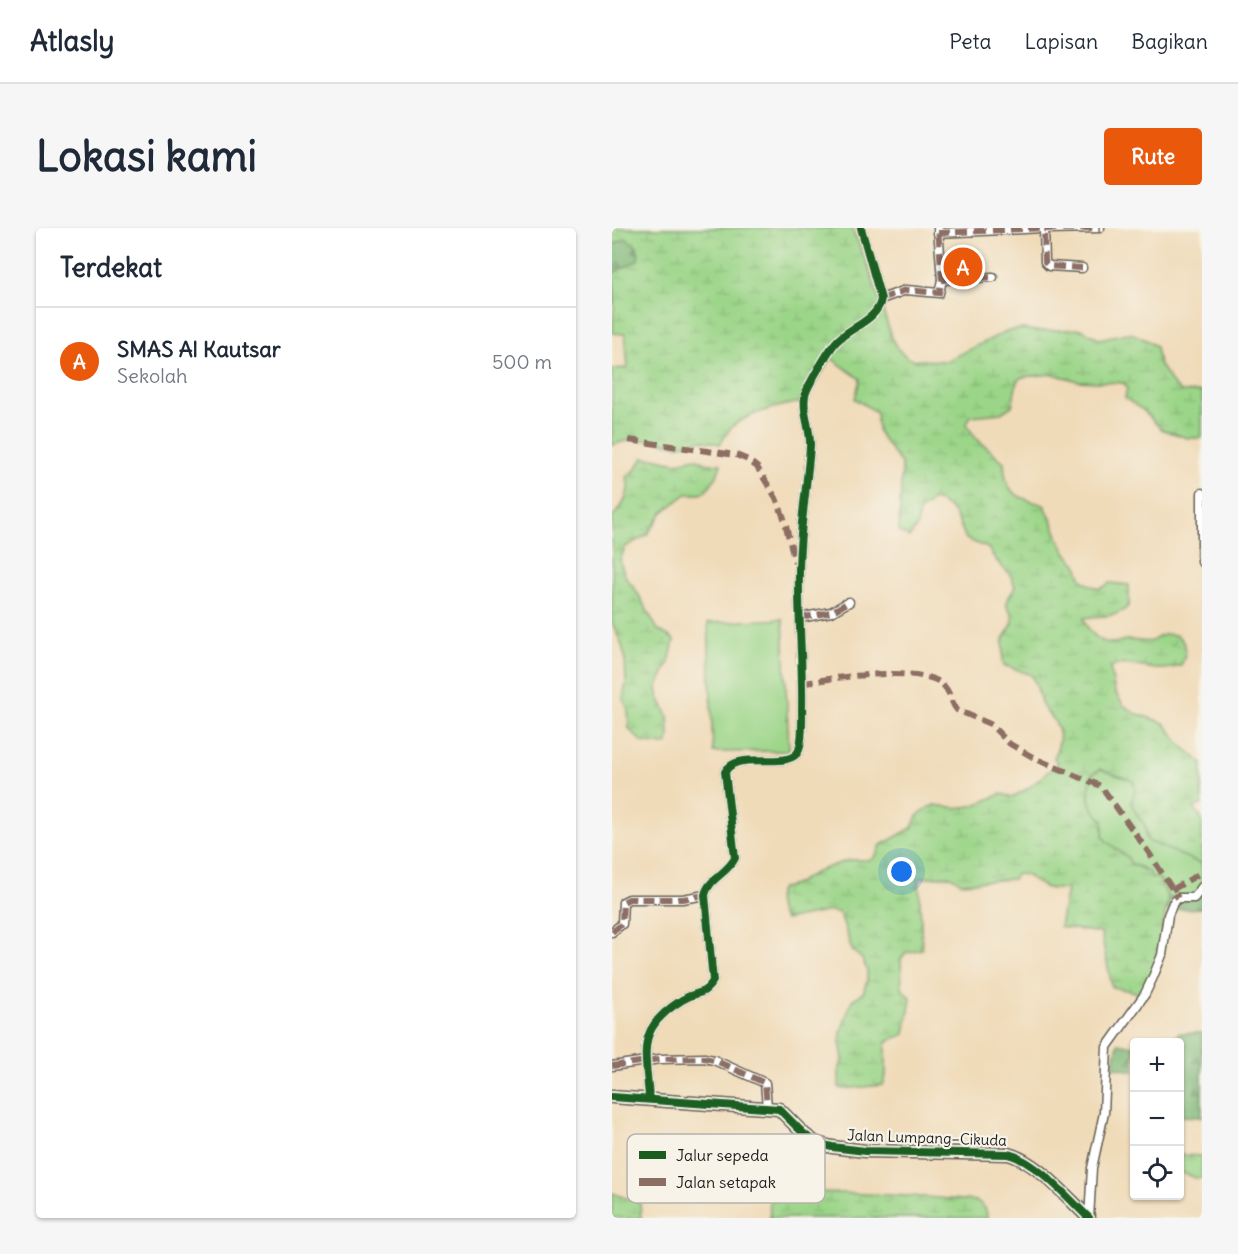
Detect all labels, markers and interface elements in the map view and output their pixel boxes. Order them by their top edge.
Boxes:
text: Atlasly [30,23,114,59]
text: Peta [949,28,992,55]
text: Lapisan [1025,28,1098,55]
text: Bagikan [1131,28,1208,55]
button: Rute [1104,128,1202,185]
text: Lokasi kami [36,130,257,182]
pin: A [944,244,982,290]
text: Terdekat [60,251,162,284]
text: SMAS Al Kautsar [117,335,281,363]
text: A [73,349,86,374]
text: 500 m [492,349,552,374]
text: Sekolah [117,363,188,388]
your location [887,857,916,886]
map controls [1130,1038,1184,1200]
button: + [1130,1038,1184,1092]
button: − [1130,1092,1184,1146]
street label: Jalan Lumpang–Cikuda [847,1125,1008,1150]
legend [627,1134,825,1203]
text: Jalur sepeda [676,1145,769,1165]
button: locate [1130,1146,1184,1200]
text: Jalan setapak [676,1172,776,1192]

